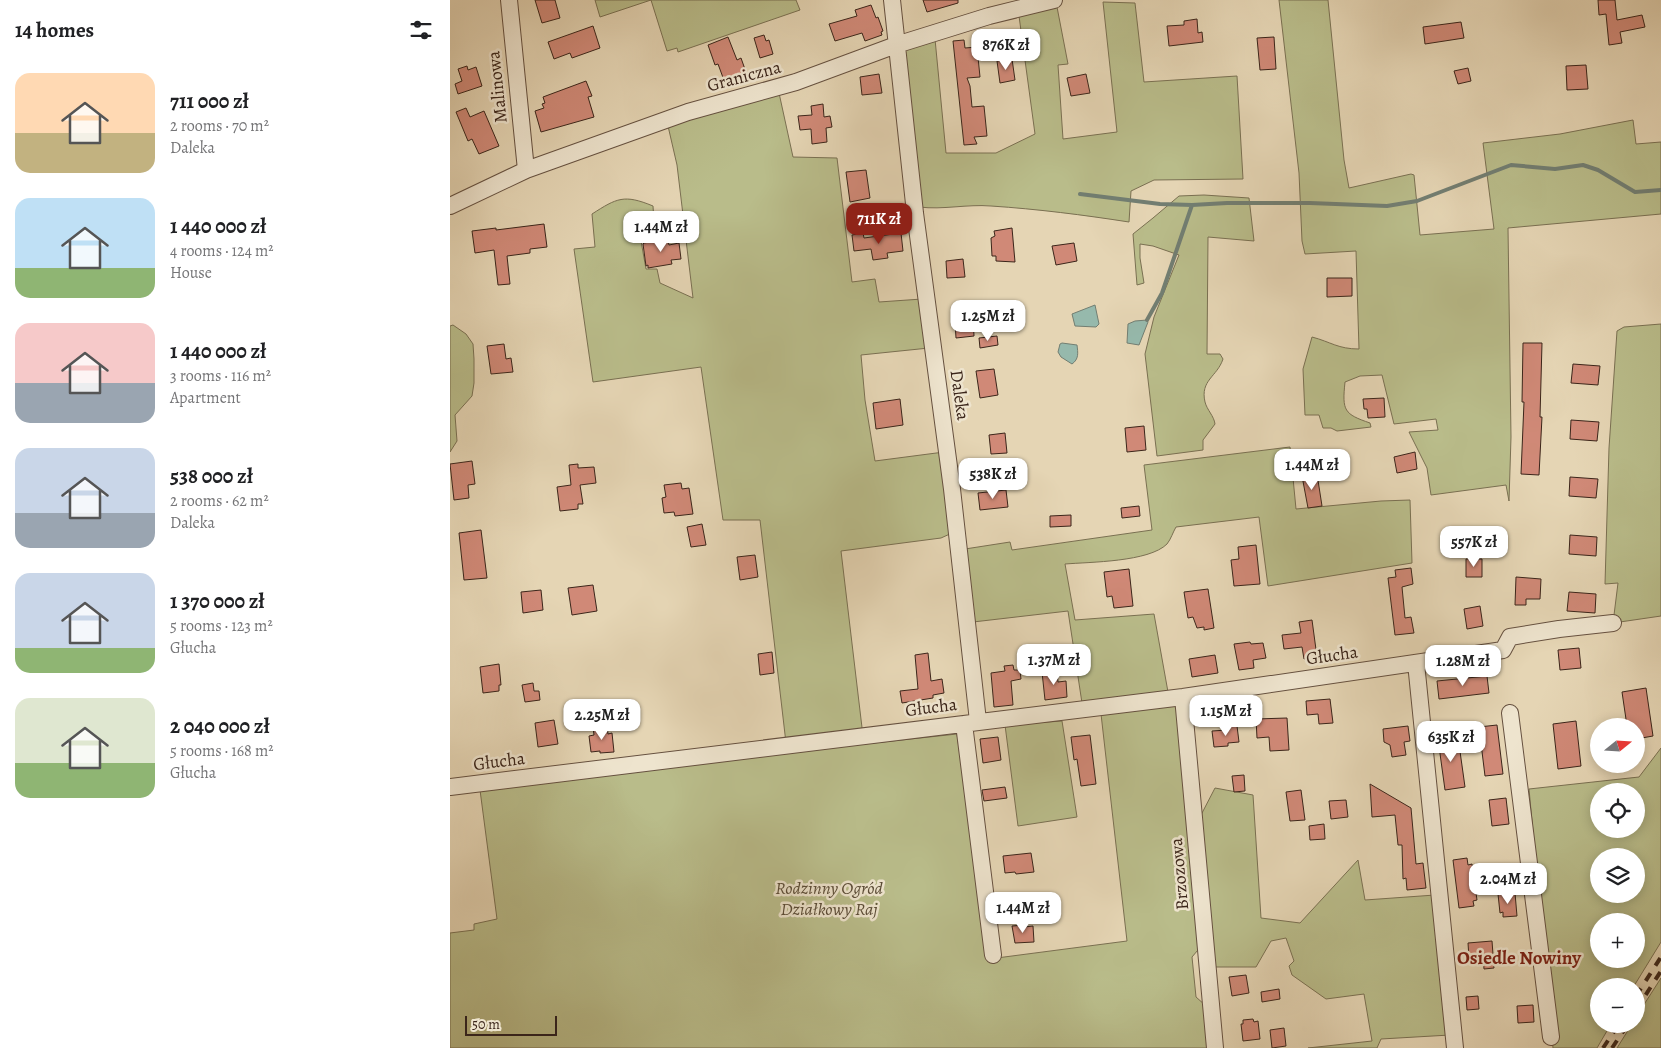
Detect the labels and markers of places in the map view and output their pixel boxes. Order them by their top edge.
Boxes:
pin: 876K zł [960,28,1052,71]
pin: 711K zł [833,202,925,245]
pin: 1.44M zł [609,210,713,253]
pin: 1.25M zł [936,300,1040,342]
pin: 1.44M zł [1260,448,1364,491]
pin: 538K zł [947,458,1039,500]
pin: 557K zł [1428,526,1520,568]
pin: 1.37M zł [1002,644,1106,686]
pin: 1.28M zł [1411,644,1515,687]
pin: 1.15M zł [1174,694,1278,737]
pin: 2.25M zł [550,698,654,741]
pin: 635K zł [1405,720,1497,763]
pin: 2.04M zł [1456,862,1560,905]
pin: 1.44M zł [971,892,1075,934]

